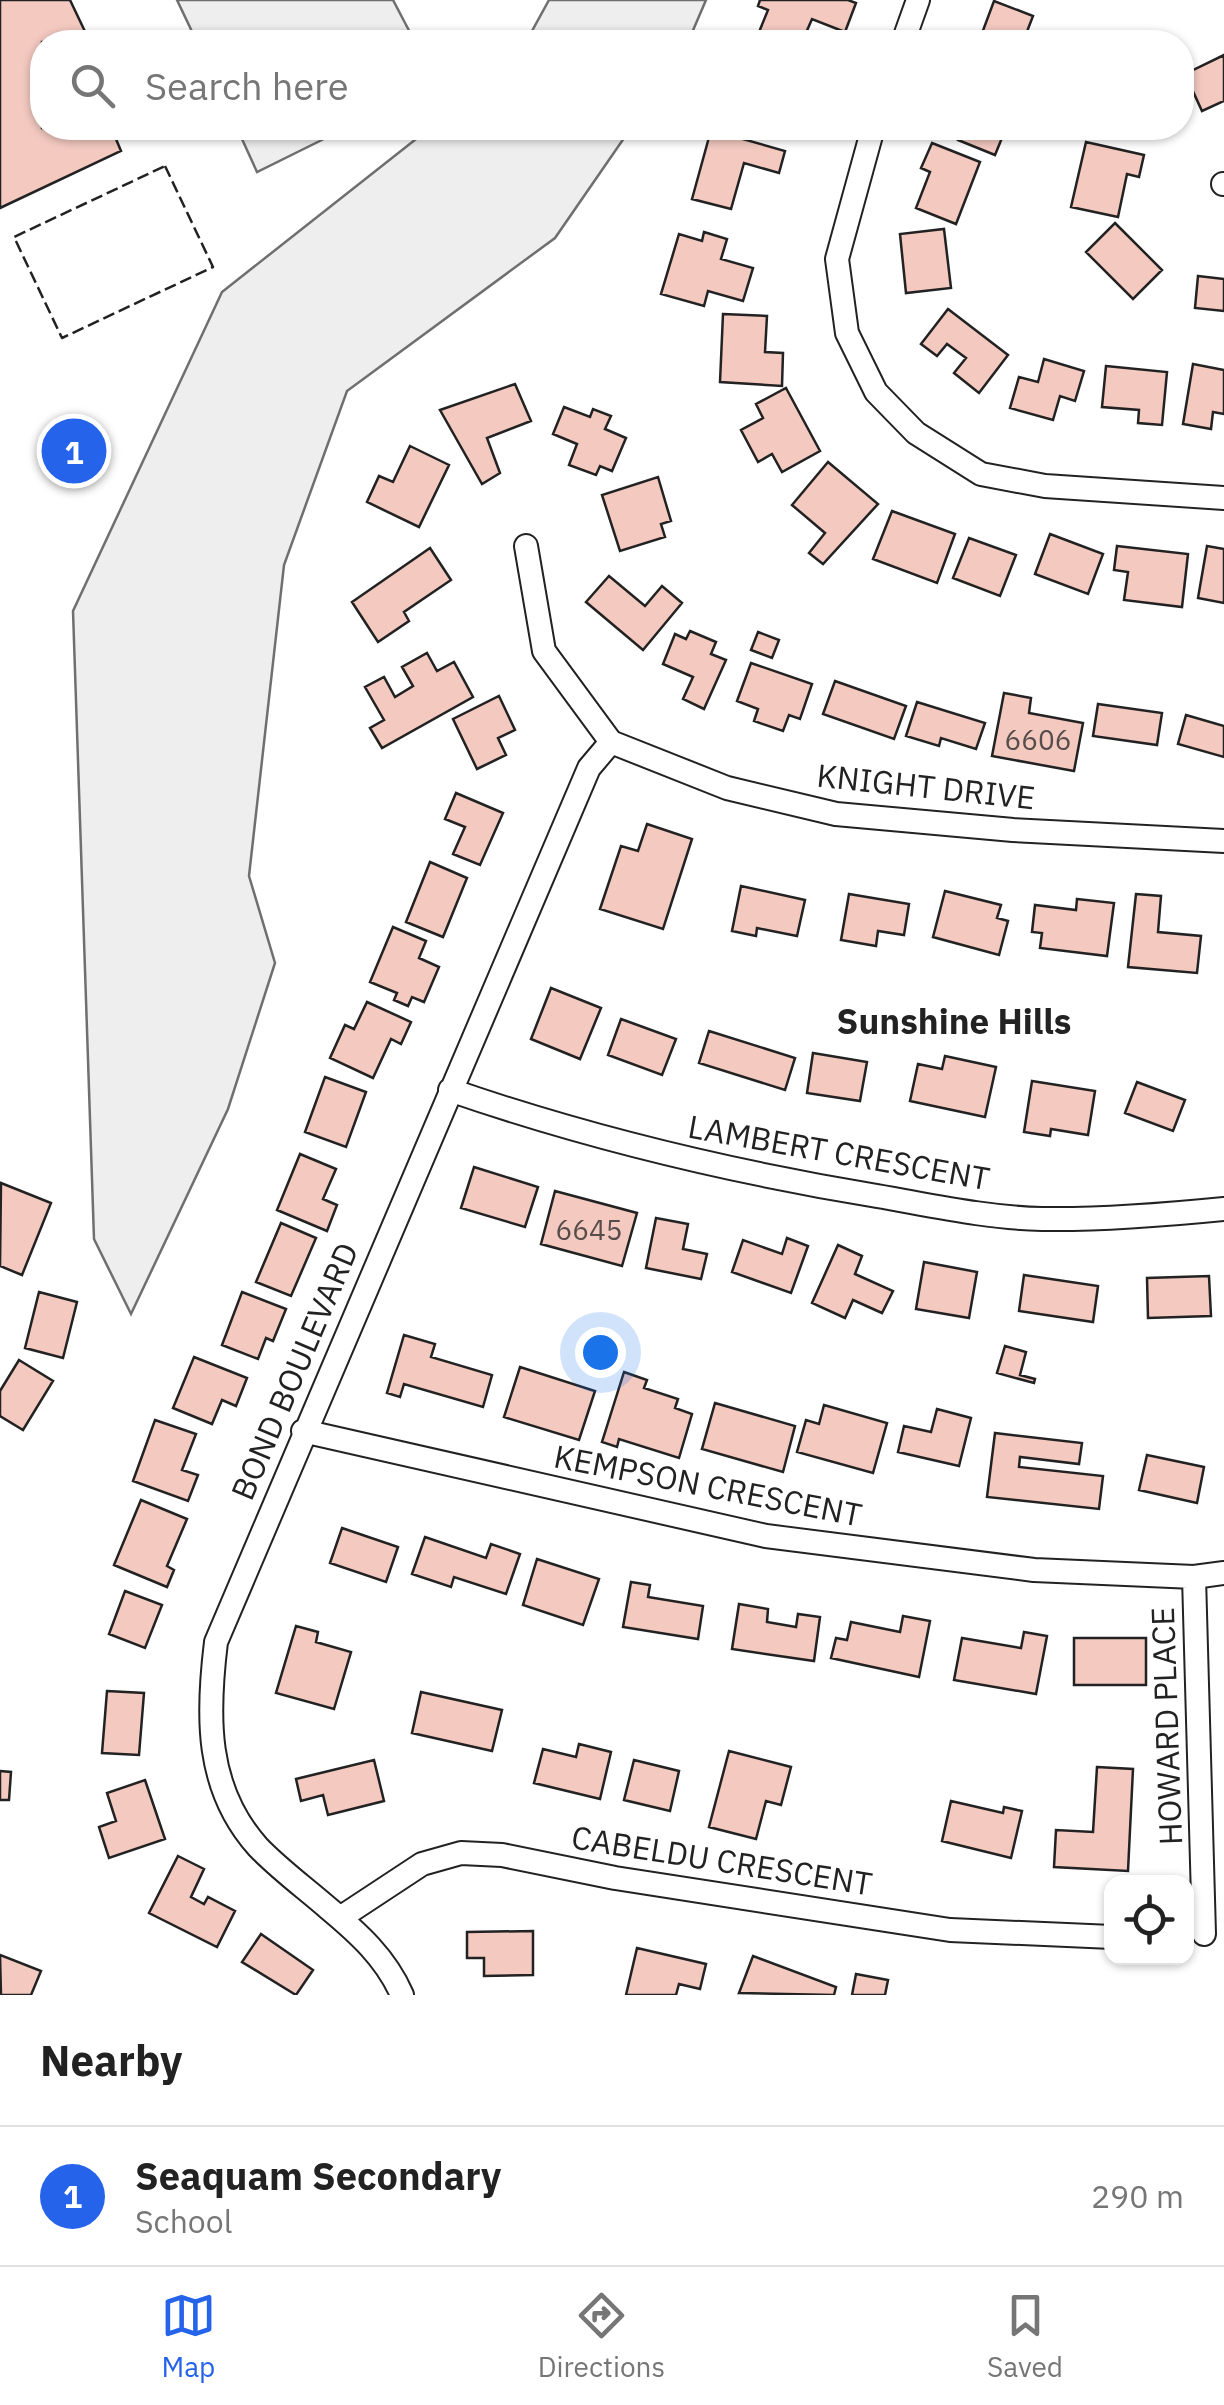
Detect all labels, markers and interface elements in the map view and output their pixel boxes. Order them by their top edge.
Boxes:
search box [30,30,1194,140]
icon: search [65,58,120,113]
text: Search here [145,61,349,110]
pin: 1 [42,414,106,488]
house number: 6606 [1004,721,1072,758]
street label: KNIGHT DRIVE [815,754,1037,818]
district label: Sunshine Hills [837,998,1071,1044]
street label: LAMBERT CRESCENT [685,1105,993,1199]
house number: 6645 [555,1211,623,1248]
street label: BOND BOULEVARD [221,1236,367,1506]
your location [575,1327,626,1378]
street label: KEMPSON CRESCENT [550,1435,866,1535]
street label: HOWARD PLACE [1141,1606,1191,1846]
street label: CABELDU CRESCENT [569,1816,875,1904]
map controls [1104,1875,1194,1965]
button: locate [1104,1875,1194,1965]
text: Nearby [40,2033,182,2088]
text: Seaquam Secondary [135,2151,501,2200]
text: 1 [63,2175,82,2217]
text: 290 m [1091,2175,1184,2217]
text: School [135,2200,232,2242]
tab: Map [161,2288,216,2385]
tab: Directions [538,2288,665,2385]
tab: Saved [987,2288,1063,2385]

